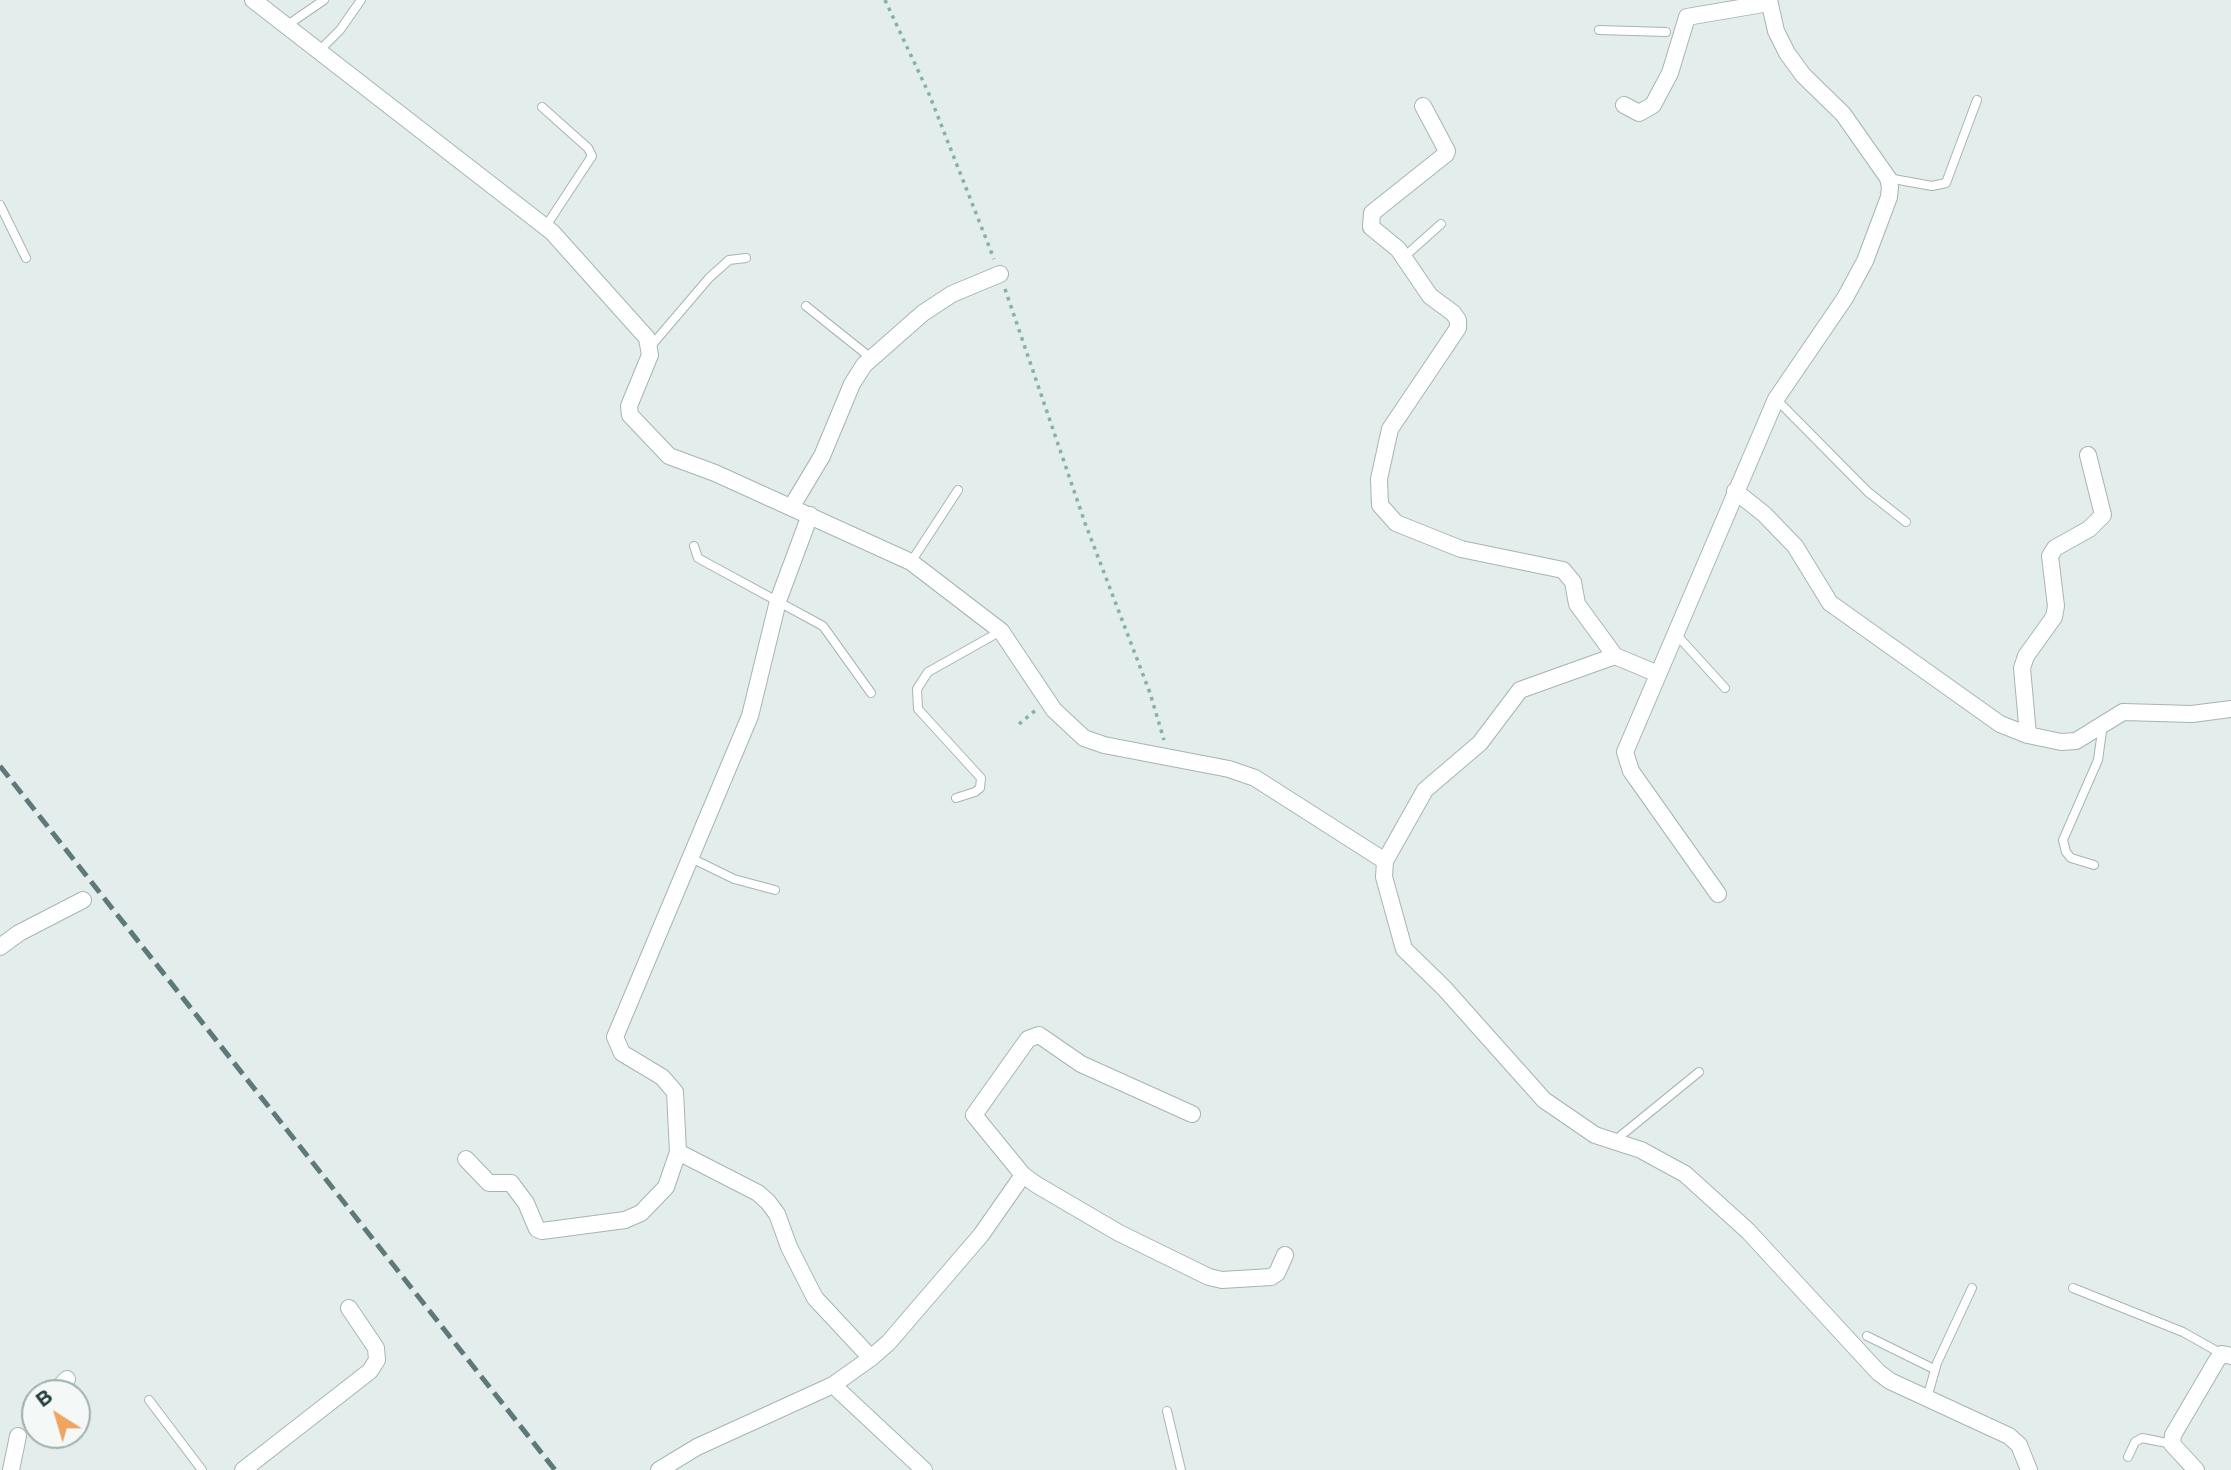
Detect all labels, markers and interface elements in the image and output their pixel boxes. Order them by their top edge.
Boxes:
north arrow [21,1379,91,1449]
text: B [32,1385,57,1412]

